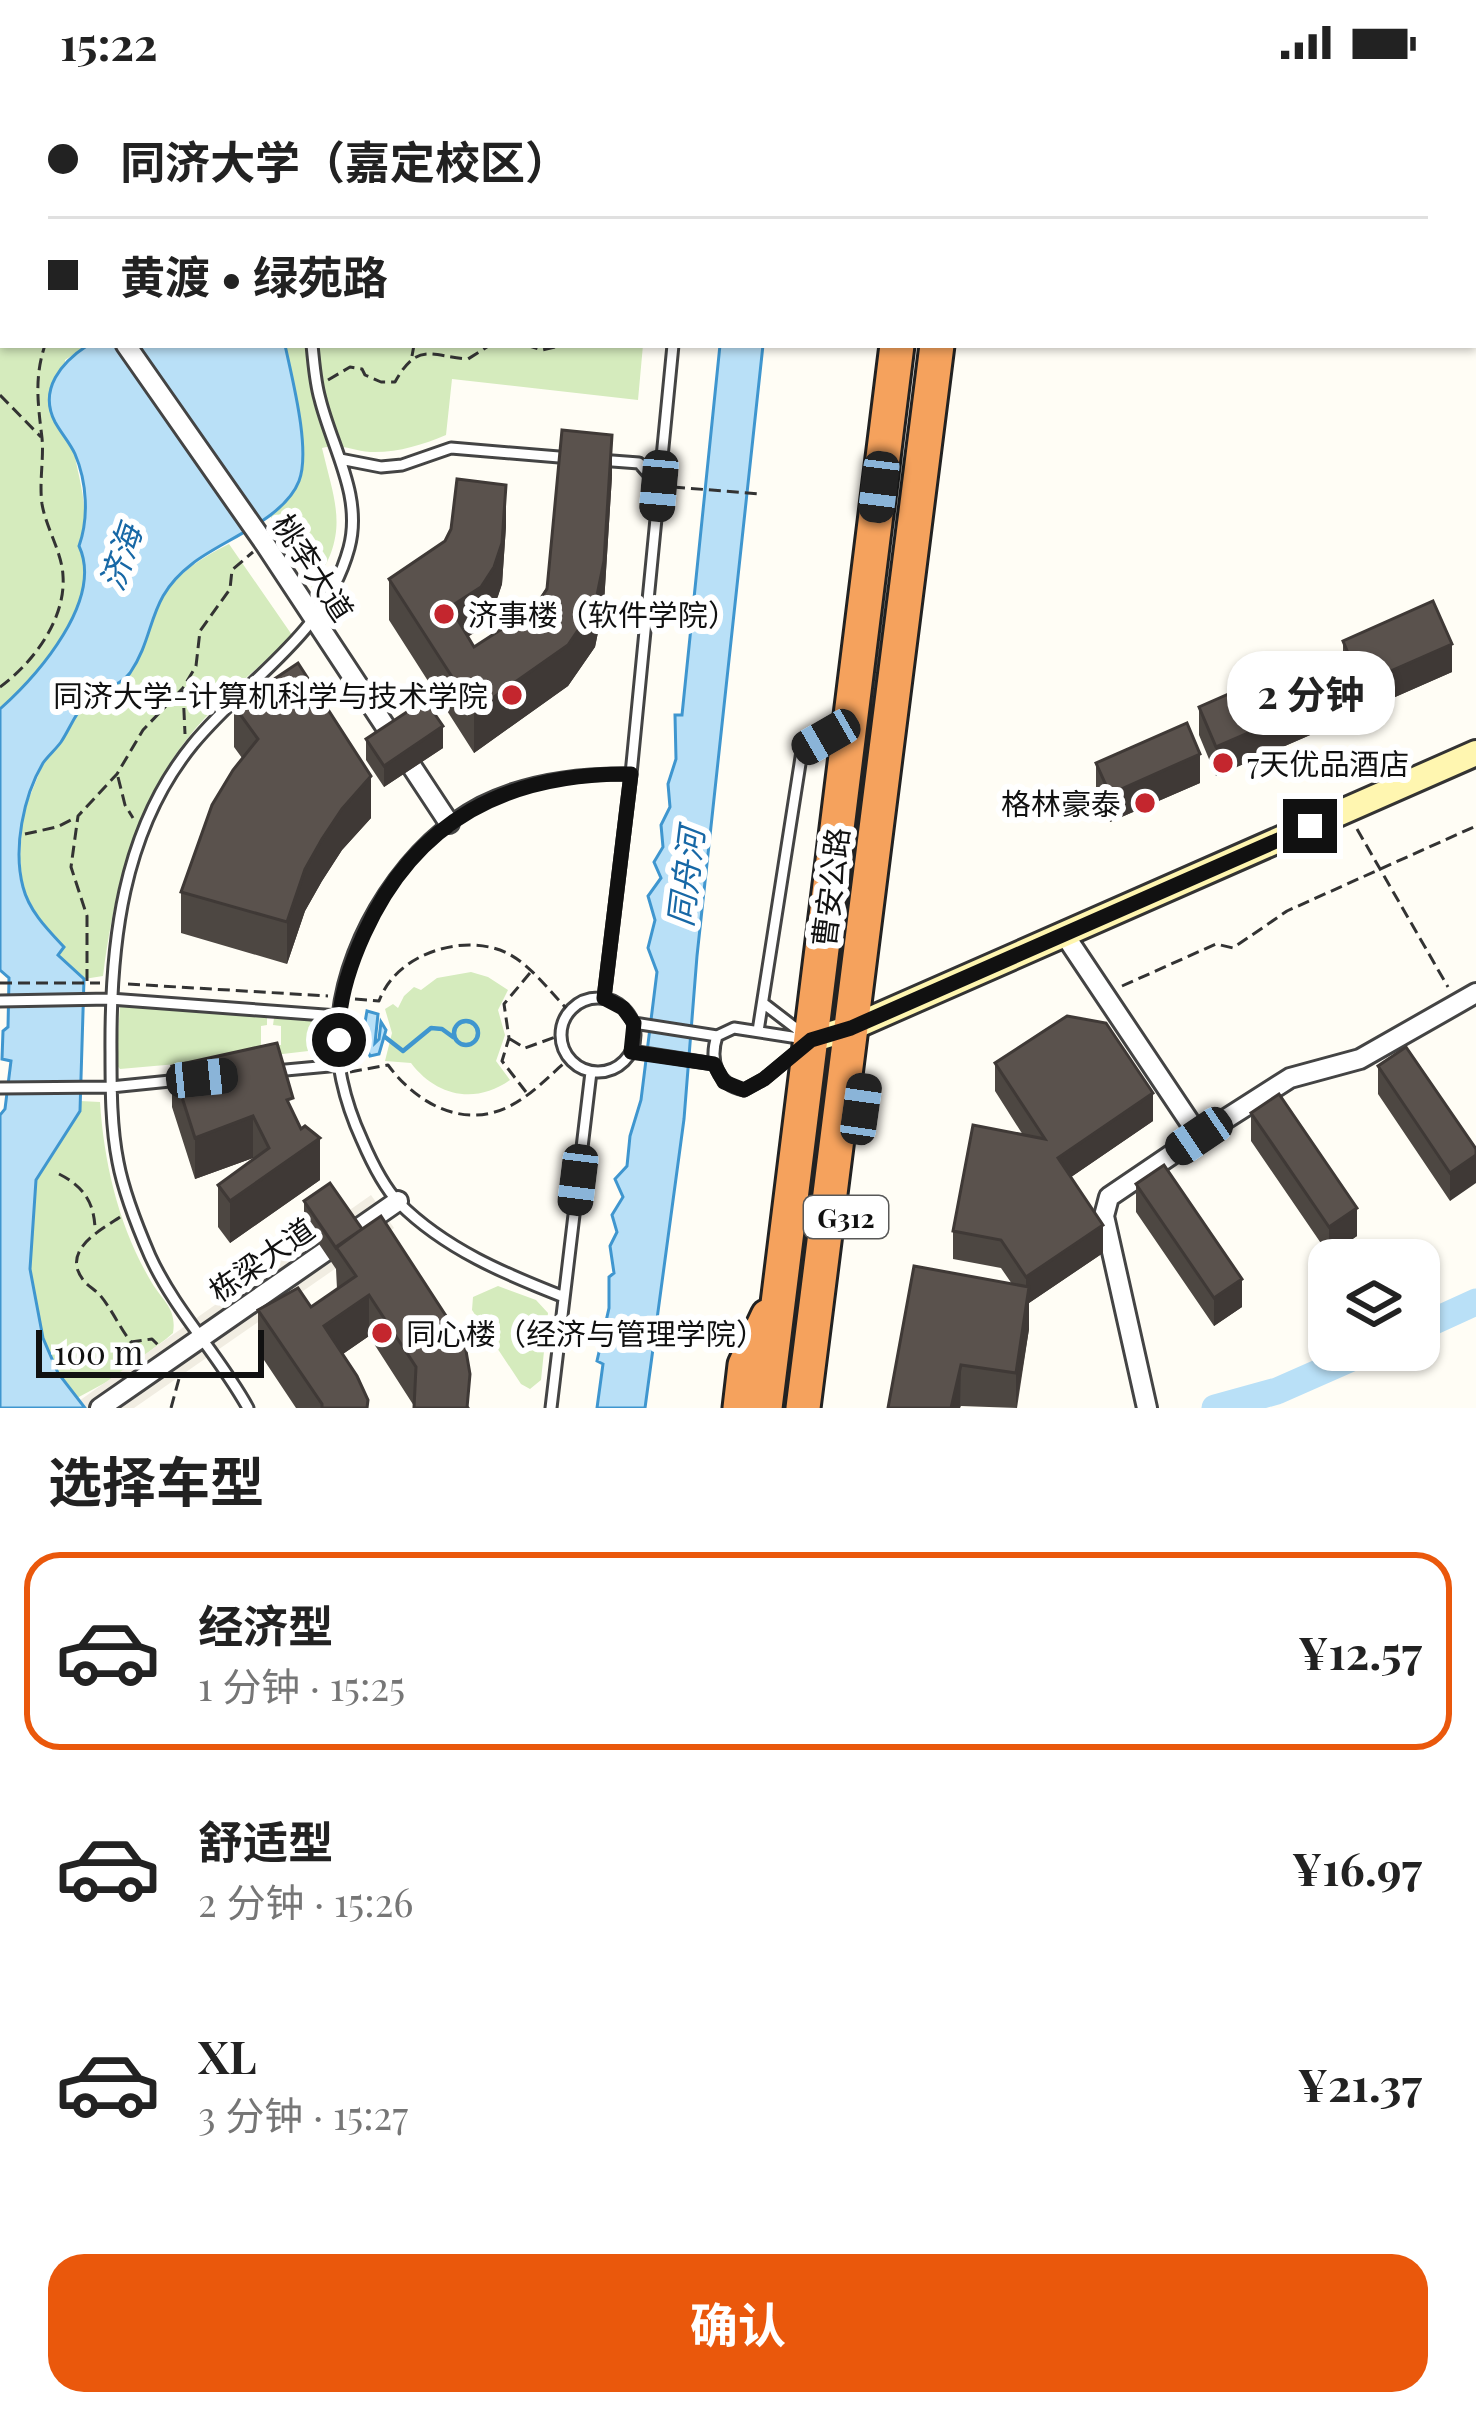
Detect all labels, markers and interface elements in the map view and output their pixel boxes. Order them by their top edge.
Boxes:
text: 15:22 [60,12,158,72]
text: 同济大学（嘉定校区） [120,130,570,190]
text: 黄渡 • 绿苑路 [120,245,388,305]
car [638,449,680,523]
car [857,449,901,525]
street label: 桃李大道 [265,506,363,628]
water label: 济海 [88,515,151,595]
place label: 济事楼（软件学院） [468,594,738,634]
marker: 济事楼（软件学院） [431,601,457,627]
callout: 2 分钟 [1226,652,1394,736]
text: 2 分钟 [1257,667,1365,719]
place label: 同济大学-计算机科学与技术学院 [53,675,488,715]
marker: 同济大学-计算机科学与技术学院 [499,682,525,708]
car [786,703,866,771]
place label: 7天优品酒店 [1247,743,1409,783]
marker: 7天优品酒店 [1210,750,1236,776]
place label: 格林豪泰 [1001,783,1121,823]
marker: 格林豪泰 [1132,790,1158,816]
route end [1283,799,1337,853]
water label: 同舟河 [656,819,713,929]
street label: 曹安公路 [803,825,857,949]
route start [312,1013,366,1067]
car [164,1056,240,1100]
car [838,1071,884,1147]
car [1159,1101,1239,1171]
car [556,1142,600,1218]
road number: G312 [804,1196,888,1238]
street label: 栋梁大道 [200,1208,322,1310]
map controls [1308,1239,1440,1371]
button: layers [1308,1239,1440,1371]
place label: 同心楼（经济与管理学院） [406,1313,766,1353]
marker: 同心楼（经济与管理学院） [369,1320,395,1346]
scale bar [36,1324,264,1377]
text: 100 m [54,1329,143,1373]
text: 选择车型 [48,1444,264,1516]
text: 经济型 [198,1594,333,1654]
icon: car [54,1597,162,1705]
text: ¥12.57 [1298,1621,1422,1681]
text: 1 分钟 · 15:25 [198,1659,405,1711]
text: 舒适型 [198,1810,333,1870]
icon: car [54,1813,162,1921]
text: ¥16.97 [1292,1837,1422,1897]
text: 2 分钟 · 15:26 [198,1875,413,1927]
text: XL [198,2025,257,2085]
icon: car [54,2029,162,2137]
text: ¥21.37 [1298,2053,1422,2113]
text: 3 分钟 · 15:27 [198,2088,408,2140]
button: 确认 [48,2254,1428,2392]

